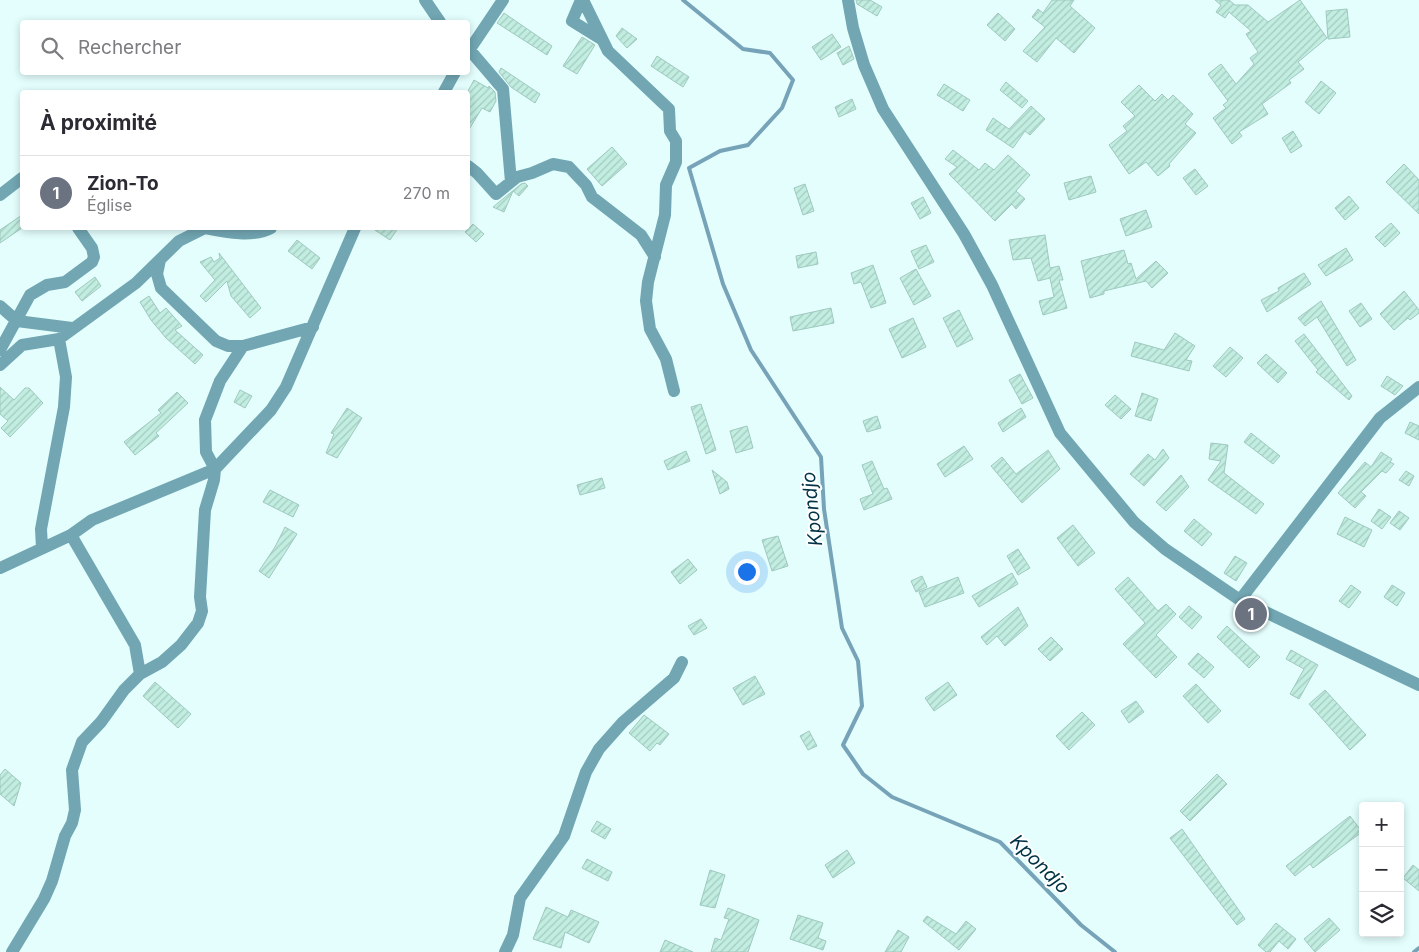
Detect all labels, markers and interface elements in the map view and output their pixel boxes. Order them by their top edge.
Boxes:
search box [20,20,470,75]
icon: search [38,34,66,62]
text: Rechercher [78,36,181,59]
text: À proximité [40,110,157,135]
text: Zion-To [87,172,159,195]
text: 1 [53,183,59,203]
text: 270 m [403,183,450,203]
text: Église [87,195,132,215]
water label: Kpondjo [797,471,827,547]
your location [734,559,760,585]
pin: 1 [1235,595,1267,633]
map controls [1359,802,1404,937]
button: + [1359,802,1404,847]
water label: Kpondjo [1005,829,1075,899]
button: − [1359,847,1404,892]
button: layers [1359,892,1404,937]

